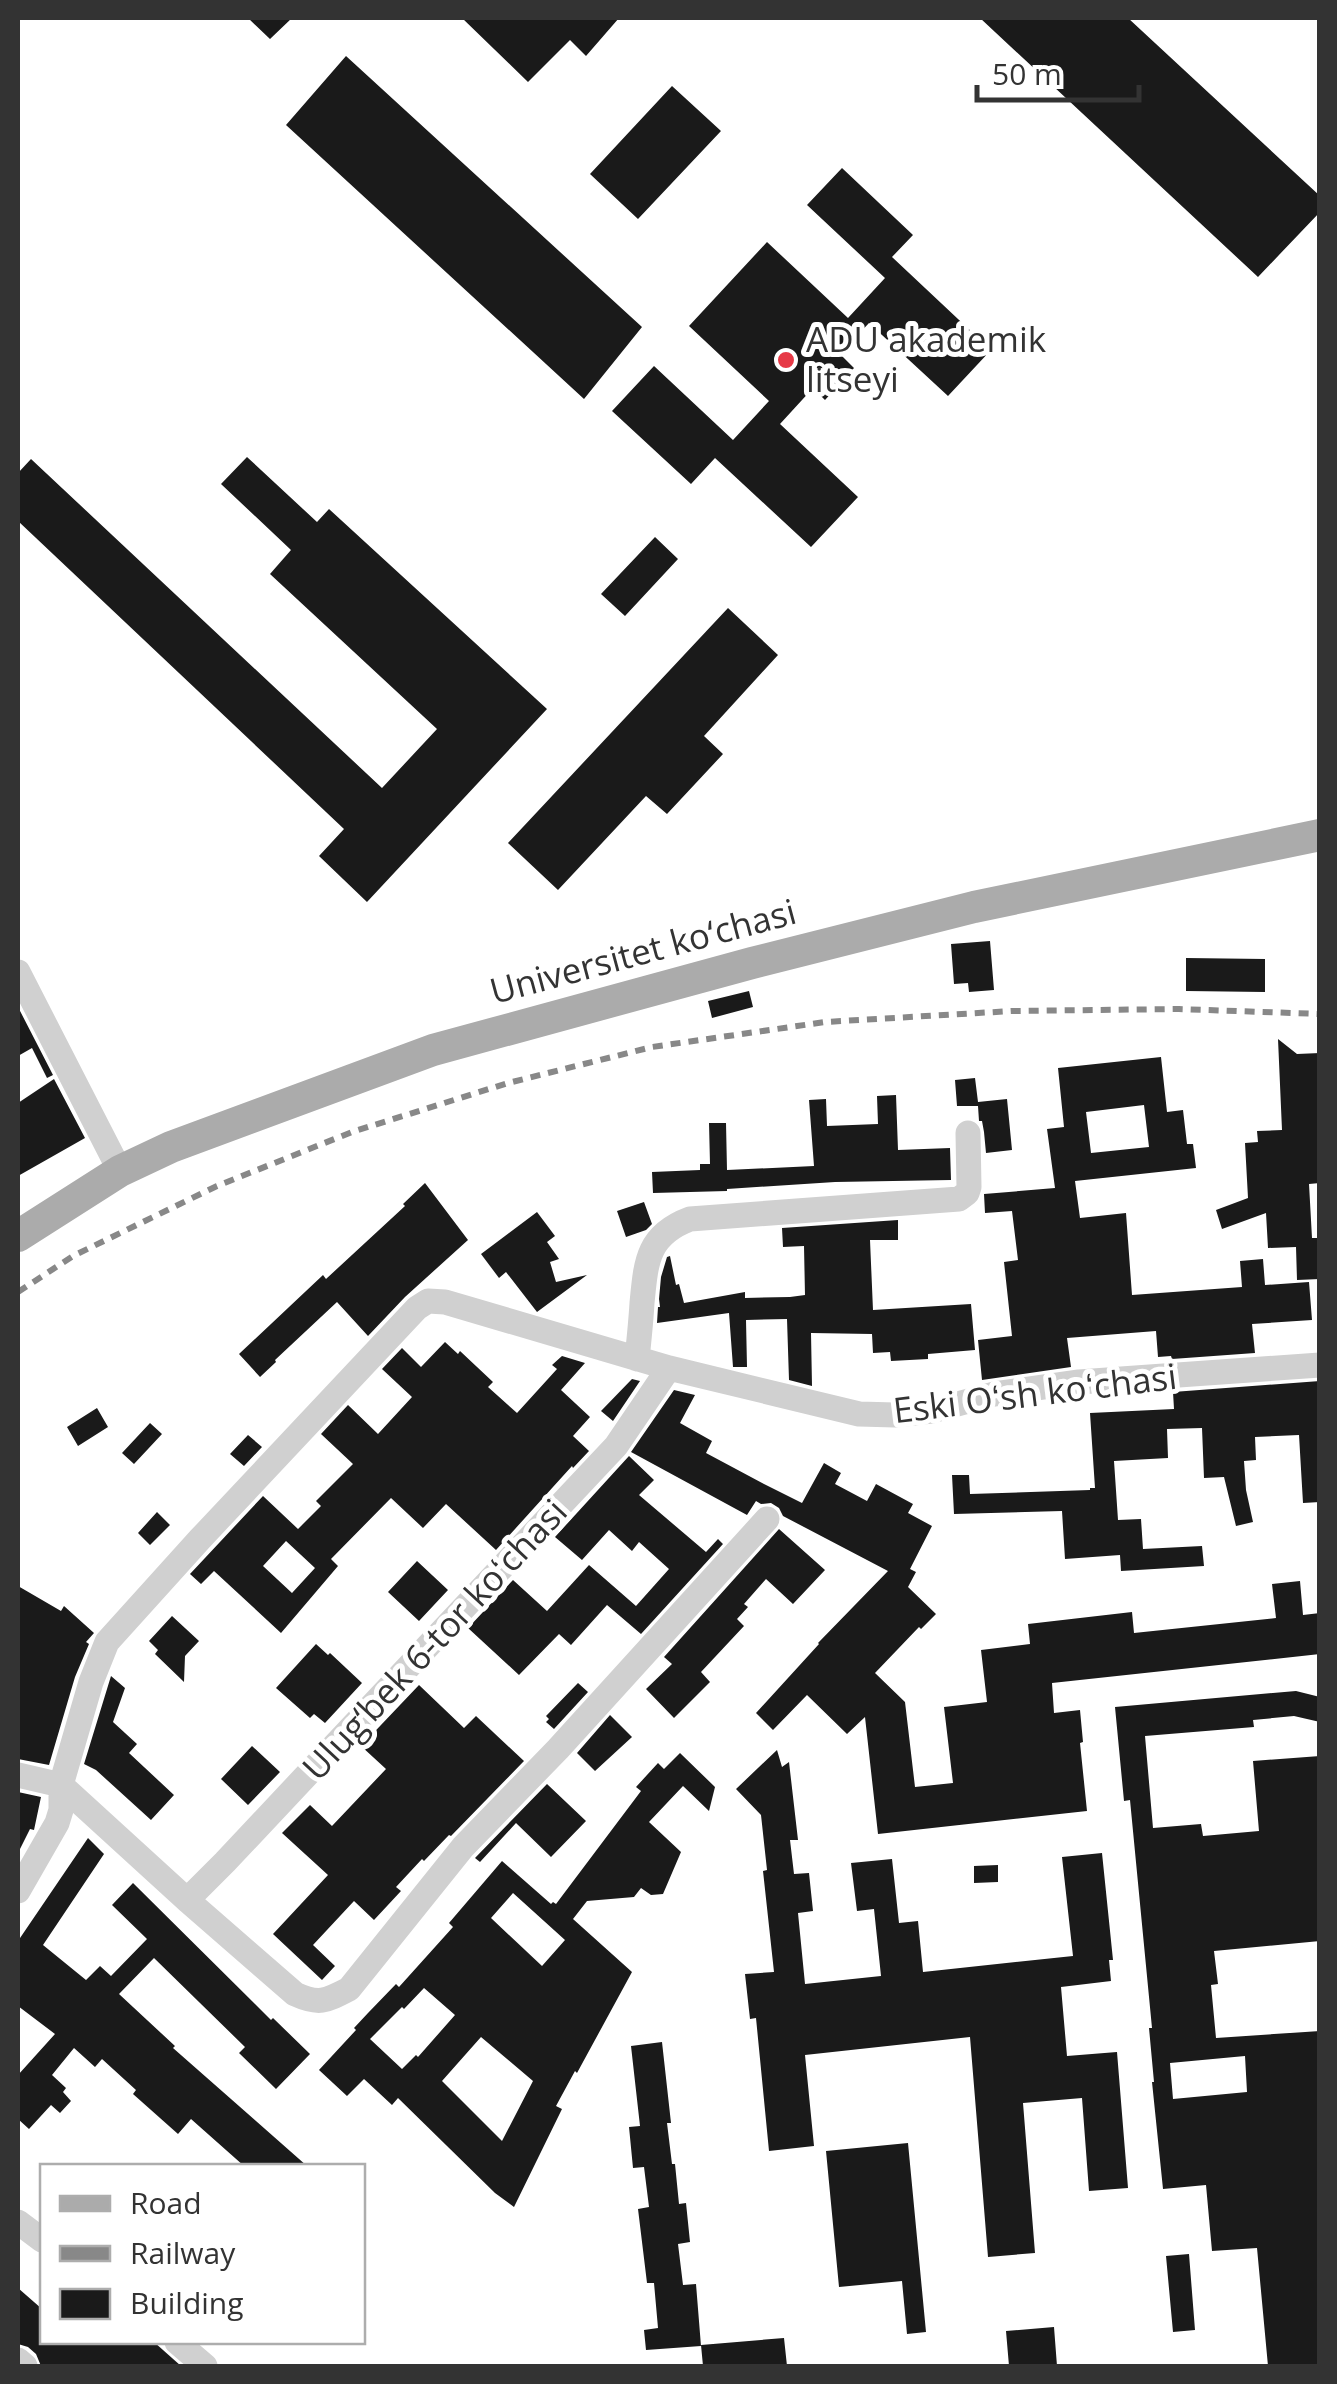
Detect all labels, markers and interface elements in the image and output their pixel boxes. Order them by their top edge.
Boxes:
scale bar [977,40,1140,102]
text: 50 m [992,53,1062,94]
place label: ADU akademik litseyi [806,315,1047,402]
marker: ADU akademik litseyi [775,349,797,371]
street label: Universitet kо‘chasi [484,887,801,1014]
street label: Eski Oʻsh koʻchasi [890,1352,1179,1433]
street label: Ulug‘bek 6-tor koʻchasi [291,1488,577,1790]
legend [40,2164,365,2344]
text: Road [130,2182,202,2223]
text: Railway [130,2232,236,2273]
text: Building [130,2282,244,2323]

